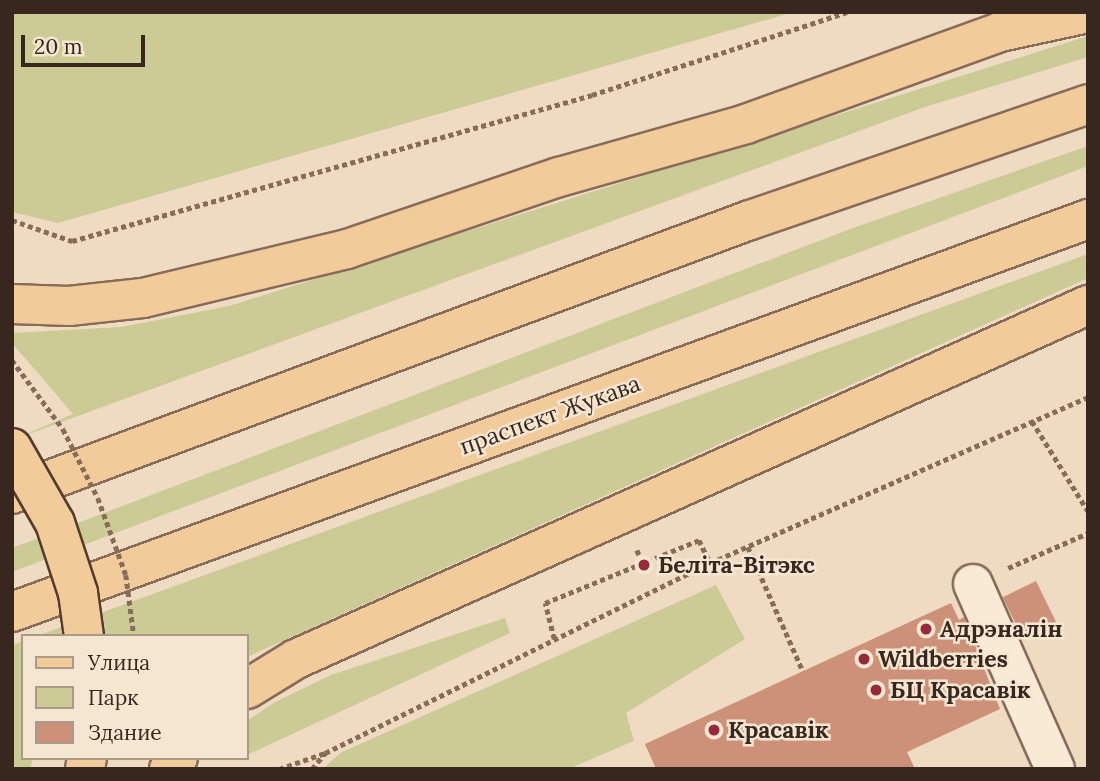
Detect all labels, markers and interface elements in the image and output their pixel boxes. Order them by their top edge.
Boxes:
scale bar [24,21,149,65]
text: 20 m [34,33,83,60]
street label: праспект Жукава [456,370,644,460]
place label: Беліта-Вітэкс [658,551,815,579]
marker: Беліта-Вітэкс [636,557,652,573]
place label: Адрэналін [940,615,1063,643]
marker: Адрэналін [918,621,934,637]
legend [21,634,248,760]
place label: Wildberries [878,645,1008,673]
text: Улица [88,649,150,676]
marker: Wildberries [856,651,872,667]
place label: БЦ Красавік [890,676,1031,704]
marker: БЦ Красавік [868,682,884,698]
text: Парк [88,684,138,711]
place label: Красавік [728,716,829,744]
text: Здание [88,719,162,746]
marker: Красавік [706,722,722,738]

